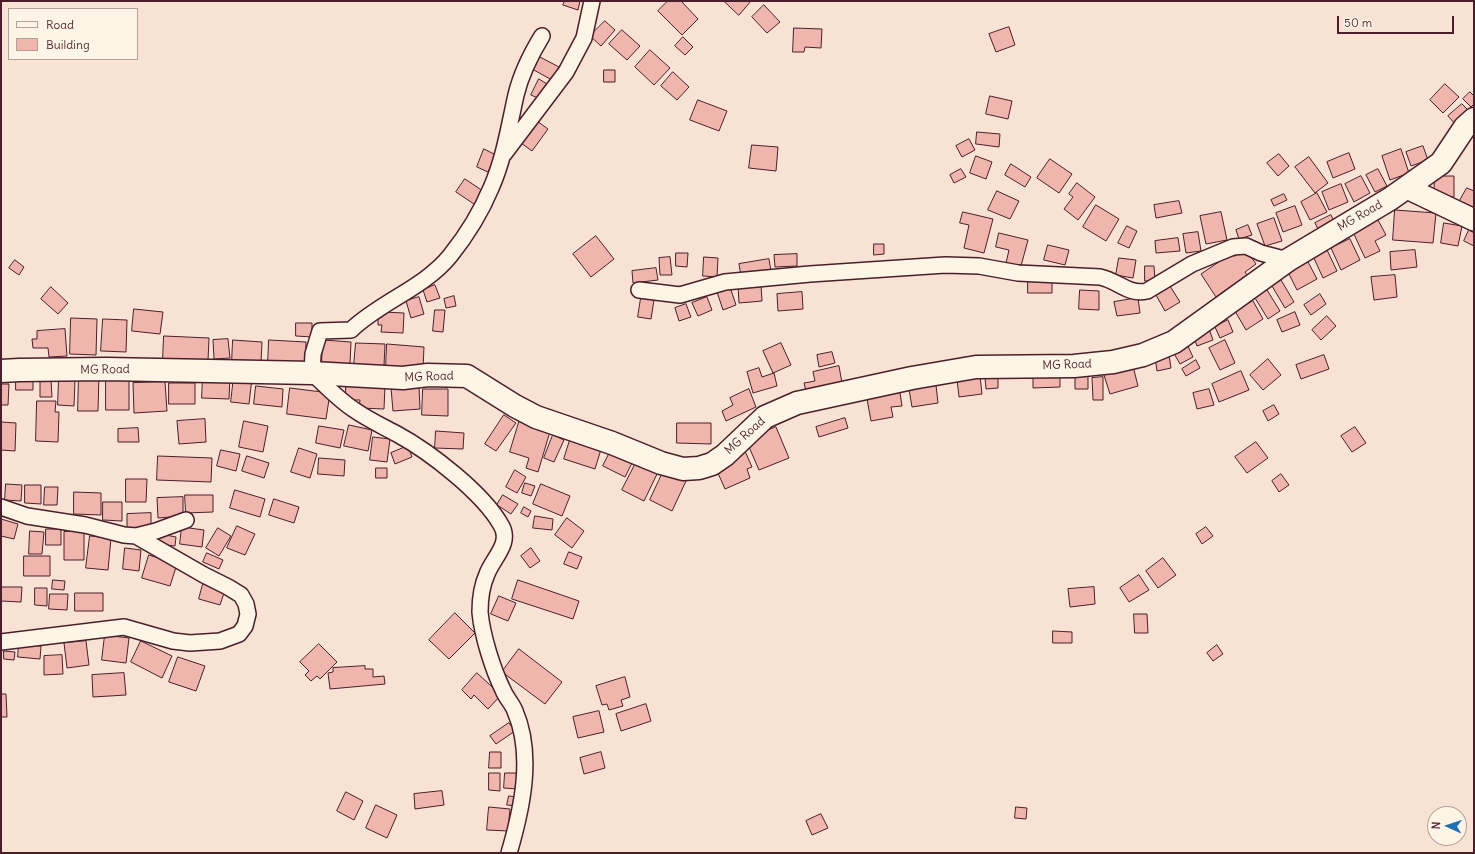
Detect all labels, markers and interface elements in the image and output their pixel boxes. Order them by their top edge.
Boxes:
legend [8,8,138,60]
scale bar [1339,8,1456,34]
text: 50 m [1344,15,1372,30]
text: Road [46,17,74,32]
text: Building [46,37,90,52]
street label: MG Road [1335,197,1385,235]
street label: MG Road [1042,357,1092,373]
street label: MG Road [80,362,130,378]
street label: MG Road [404,369,454,385]
street label: MG Road [722,414,768,458]
north arrow [1427,806,1467,846]
text: N [1429,821,1443,830]

